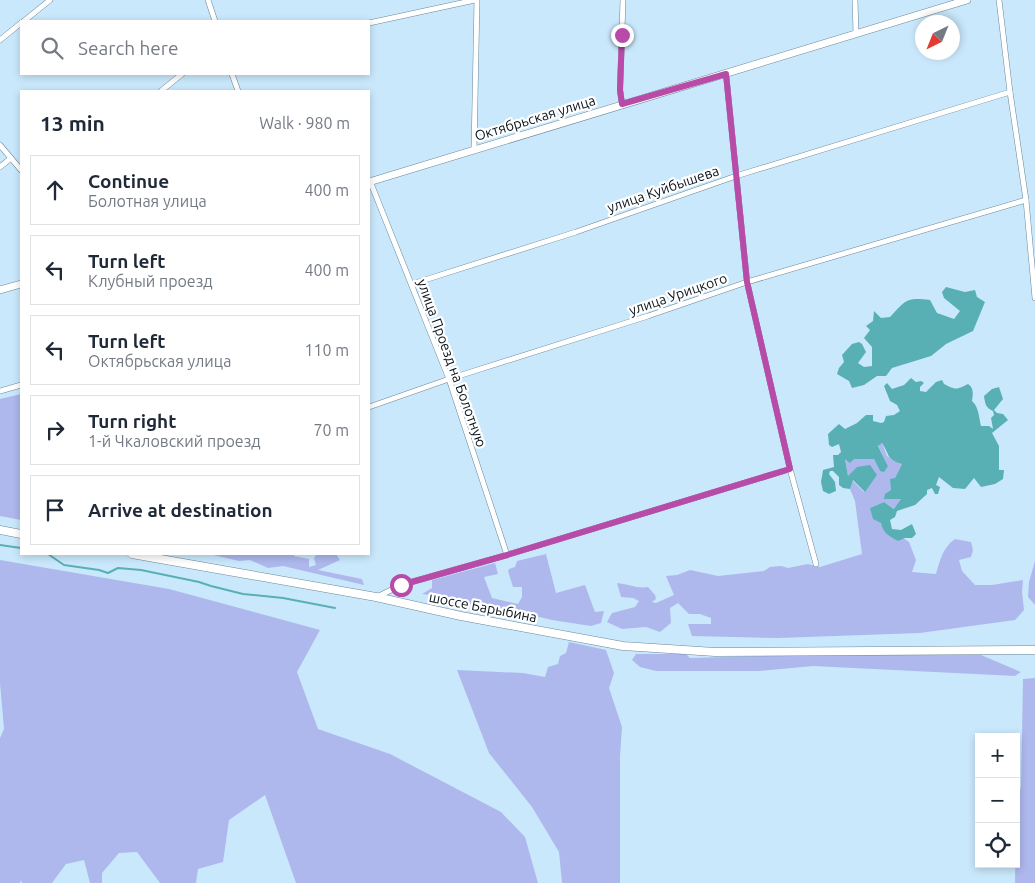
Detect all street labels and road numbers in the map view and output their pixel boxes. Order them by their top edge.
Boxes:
street label: Октябрьская улица [473,92,597,144]
street label: улица Куйбышева [605,162,721,216]
street label: улица Урицкого [627,270,729,318]
street label: улица Проезд на Болотную [414,277,490,449]
street label: шоссе Барыбина [428,589,538,625]

